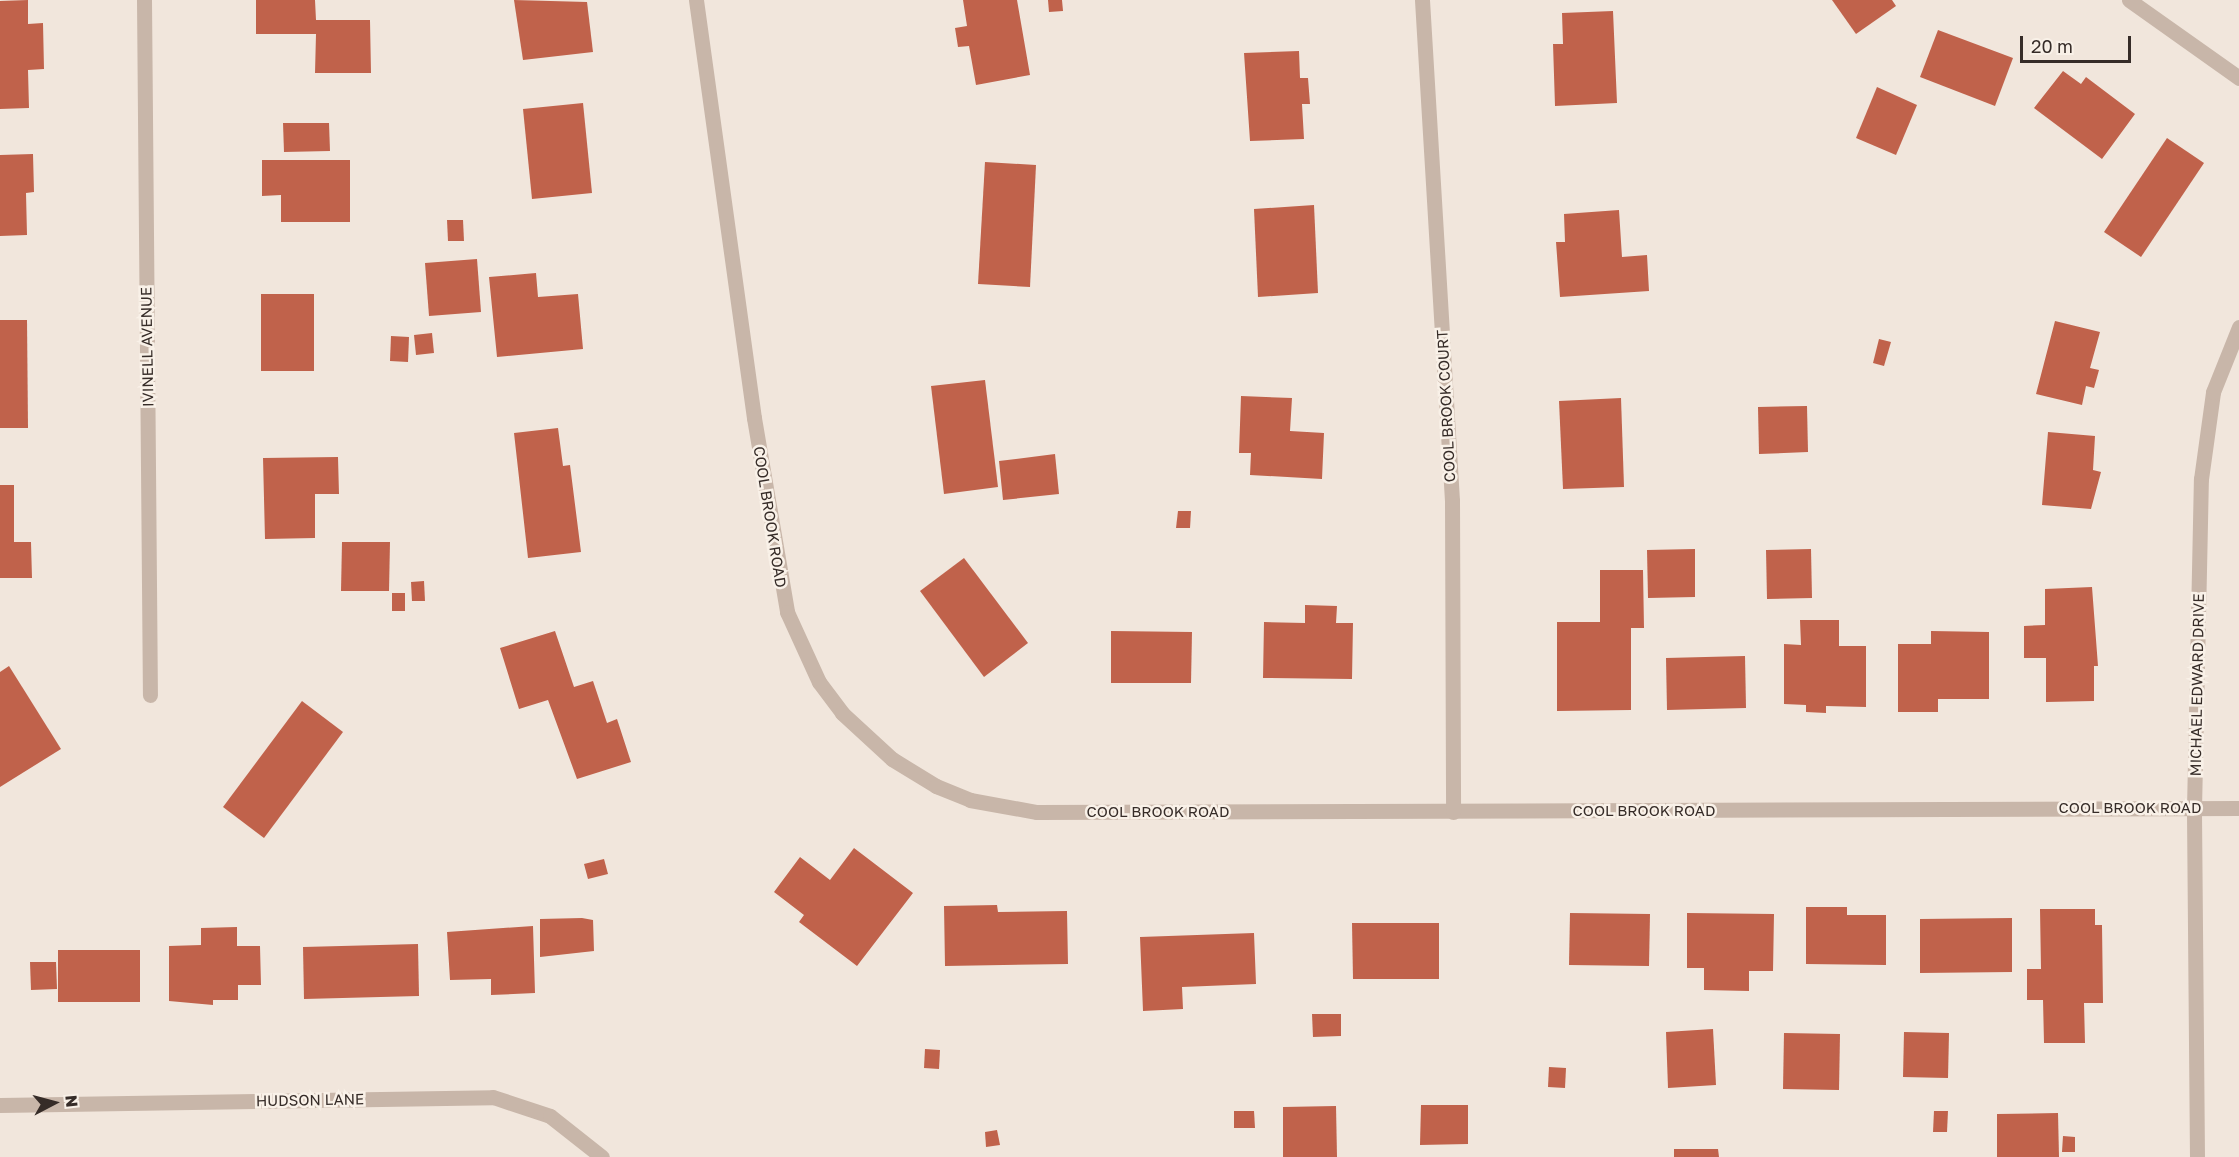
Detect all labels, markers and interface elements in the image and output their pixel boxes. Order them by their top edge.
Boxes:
scale bar [2023,24,2134,62]
text: 20 m [2031,35,2073,57]
street label: IVINELL AVENUE [137,287,157,407]
street label: COOL BROOK COURT [1433,329,1459,483]
street label: COOL BROOK ROAD [750,445,790,589]
street label: MICHAEL EDWARD DRIVE [2186,593,2208,777]
street label: COOL BROOK ROAD [2059,799,2201,817]
street label: COOL BROOK ROAD [1573,802,1715,820]
street label: COOL BROOK ROAD [1087,803,1229,821]
north arrow [24,1073,84,1133]
street label: HUDSON LANE [256,1090,364,1110]
text: N [61,1094,82,1108]

